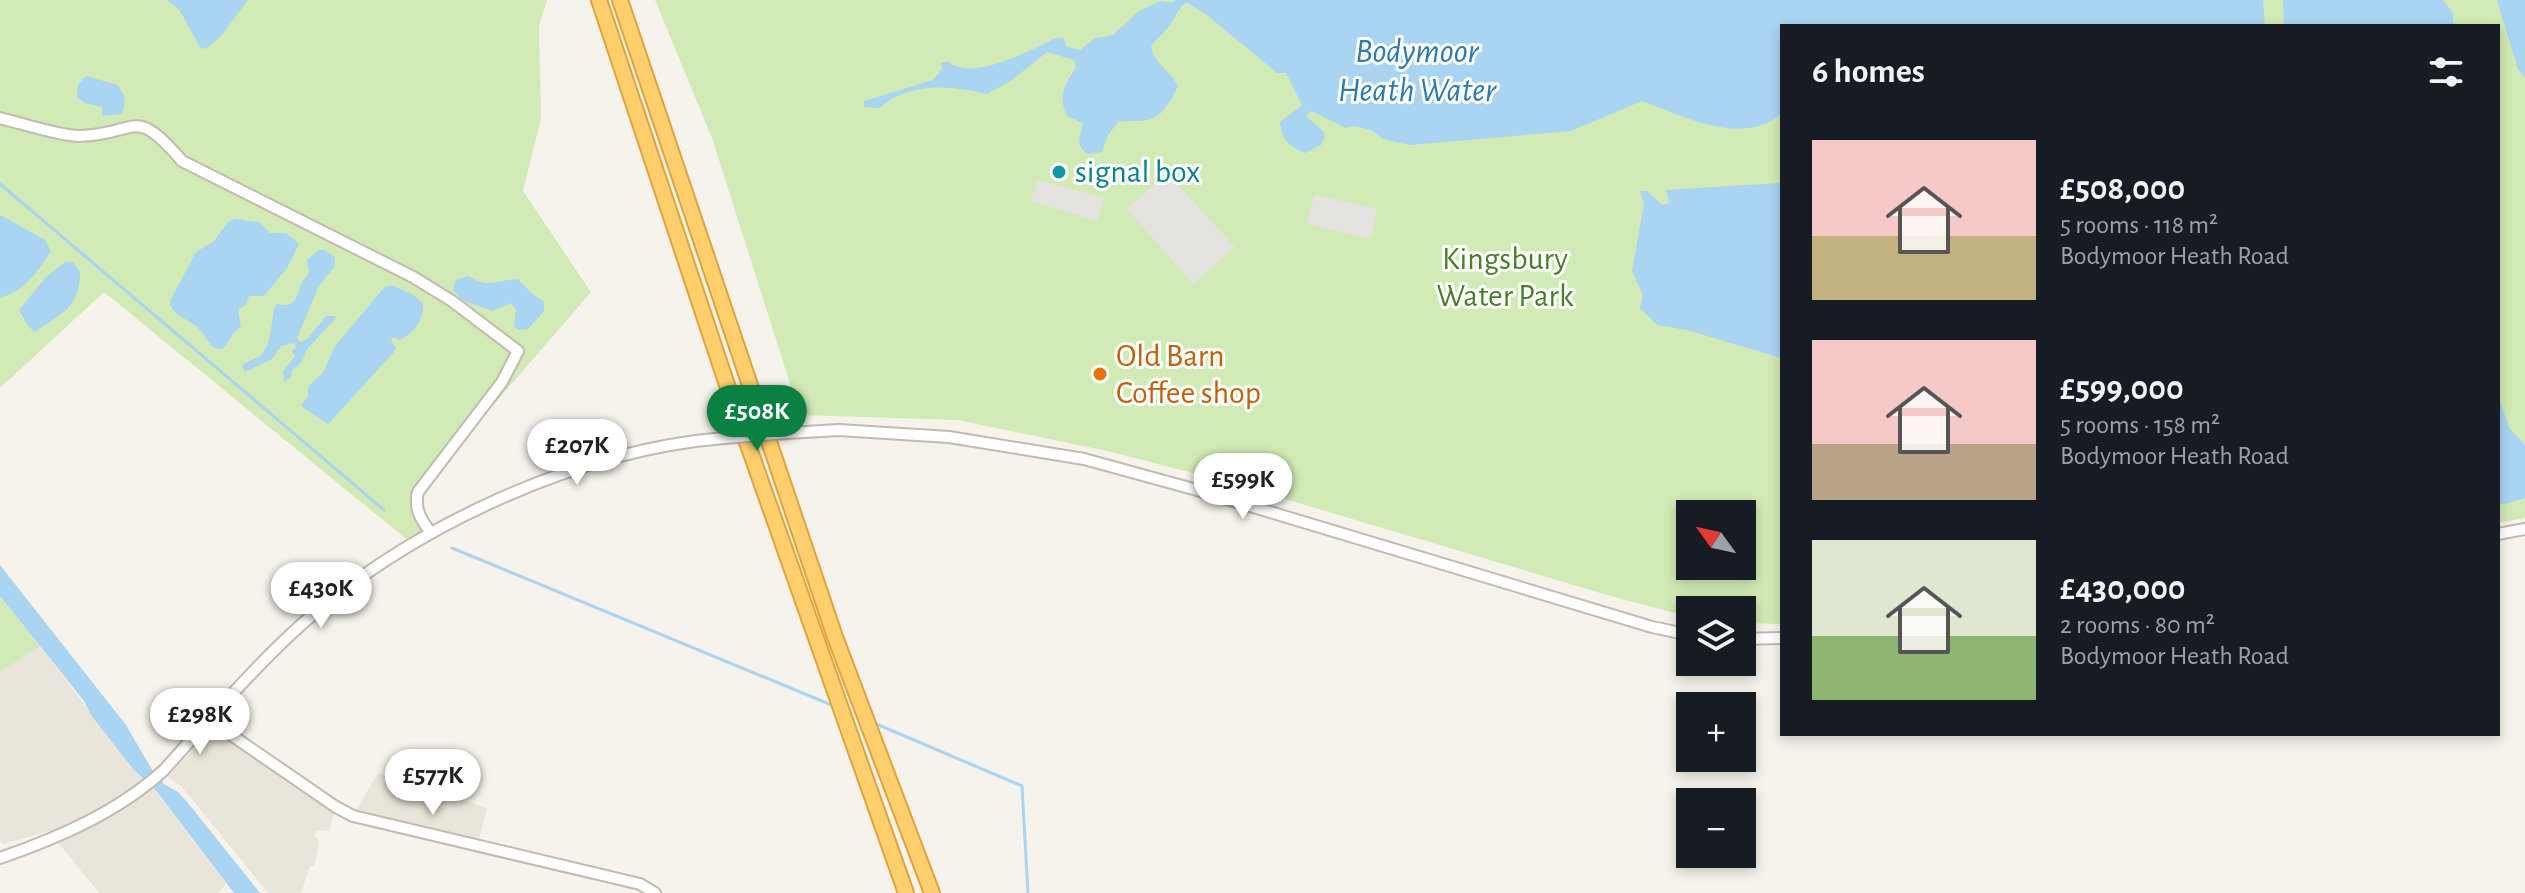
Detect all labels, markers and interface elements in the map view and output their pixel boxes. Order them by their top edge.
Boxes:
water label: Bodymoor Heath Water [1338,35,1497,108]
icon: filters [2424,50,2468,94]
text: 6 homes [1812,55,1925,89]
place label: signal box [1075,156,1200,188]
marker: signal box [1050,163,1068,181]
icon: home [1876,172,1972,268]
text: £508,000 [2060,172,2185,206]
text: 5 rooms · 118 m² [2060,212,2218,238]
park label: Kingsbury Water Park [1437,243,1574,312]
text: Bodymoor Heath Road [2060,243,2289,269]
place label: Old Barn Coffee shop [1116,340,1261,409]
marker: Old Barn Coffee shop [1091,365,1109,383]
icon: home [1876,372,1972,468]
text: £599,000 [2060,372,2184,406]
pin: £508K [701,385,813,453]
text: £508K [725,398,789,424]
text: 5 rooms · 158 m² [2060,412,2220,438]
pin: £207K [521,419,633,487]
text: £207K [545,432,609,458]
text: Bodymoor Heath Road [2060,443,2289,469]
pin: £599K [1187,453,1299,521]
text: £599K [1211,466,1275,492]
north arrow [1676,500,1756,580]
map controls [1676,500,1756,868]
pin: £430K [265,562,377,630]
icon: home [1876,572,1972,668]
text: £430,000 [2060,572,2186,606]
text: £430K [289,575,353,601]
button: layers [1676,596,1756,676]
text: 2 rooms · 80 m² [2060,612,2215,638]
text: Bodymoor Heath Road [2060,643,2289,669]
pin: £298K [144,688,256,756]
button: + [1676,692,1756,772]
text: £298K [168,701,232,727]
pin: £577K [377,749,489,817]
text: £577K [403,762,463,788]
button: − [1676,788,1756,868]

